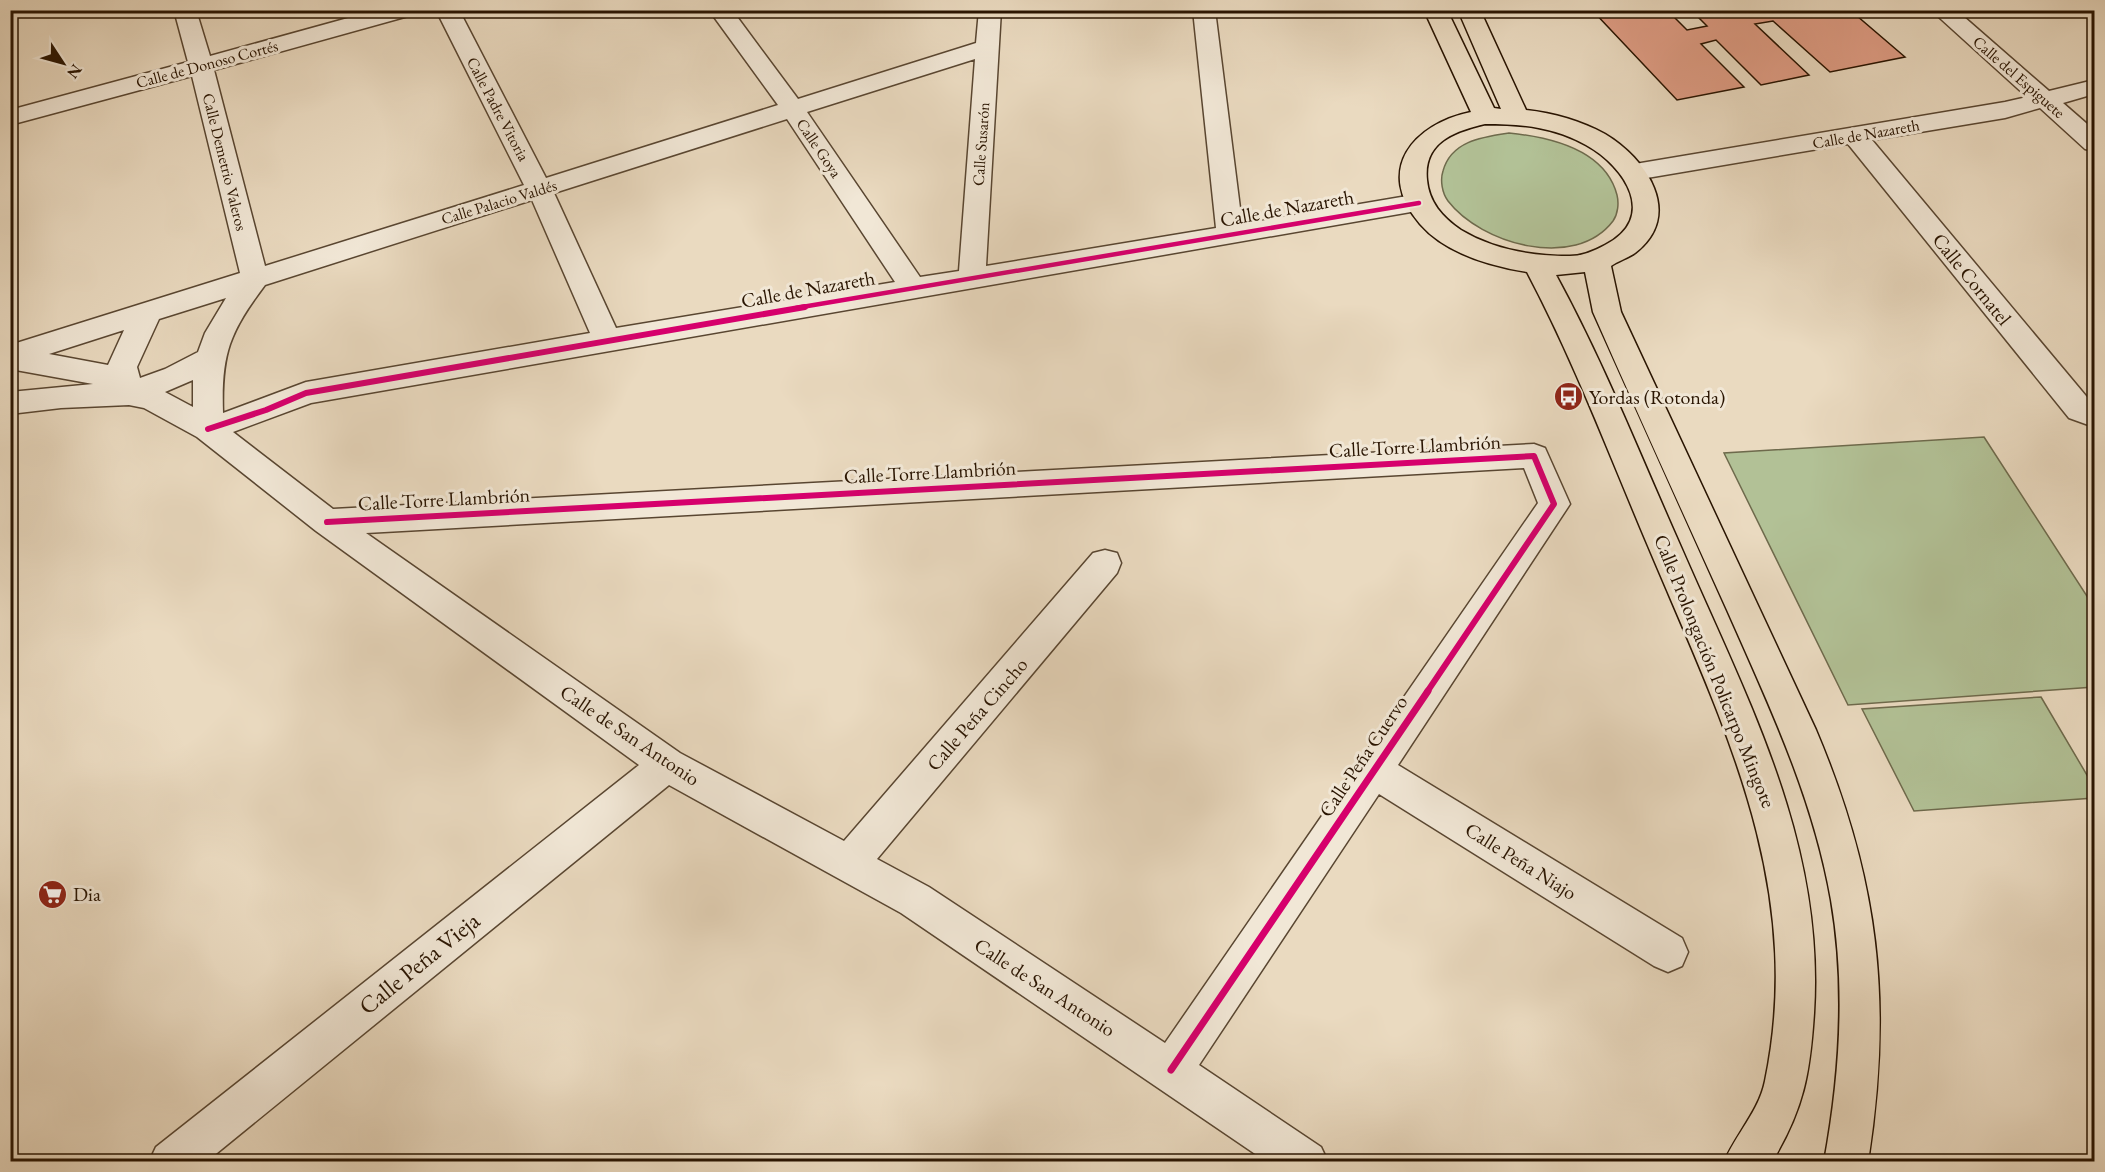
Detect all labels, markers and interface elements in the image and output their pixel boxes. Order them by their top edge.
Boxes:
street label: Calle del Espiguete [1969,31,2069,123]
north arrow [33,33,93,93]
street label: Calle de Donoso Cortés [134,35,280,93]
street label: Calle Padre Vitoria [462,53,535,165]
text: N [62,60,87,83]
street label: Calle Demetrio Valeros [198,91,252,233]
street label: Calle Susarón [968,101,994,187]
street label: Calle Goya [792,114,847,182]
street label: Calle de Nazareth [1811,114,1921,154]
street label: Calle Palacio Valdés [439,174,559,230]
street label: Calle de Nazareth [1218,183,1356,233]
street label: Calle Cornatel [1927,227,2017,331]
street label: Calle de Nazareth [739,264,877,314]
bus stop icon: Yordas (Rotonda) [1552,381,1584,413]
place label: Yordas (Rotonda) [1589,384,1725,410]
street label: Calle Torre Llambrión [1328,428,1502,463]
street label: Calle Torre Llambrión [843,454,1017,489]
street label: Calle Torre Llambrión [357,481,531,516]
street label: Calle Prolongación Policarpo Mingote [1648,530,1782,812]
street label: Calle Peña Cincho [921,652,1033,776]
street label: Calle de San Antonio [555,679,705,791]
street label: Calle Peña Cuervo [1313,690,1413,822]
street label: Calle Peña Niajo [1460,816,1582,906]
supermarket icon: Dia [36,878,68,910]
place label: Dia [73,881,101,907]
street label: Calle Peña Vieja [352,905,486,1021]
street label: Calle de San Antonio [969,932,1121,1042]

